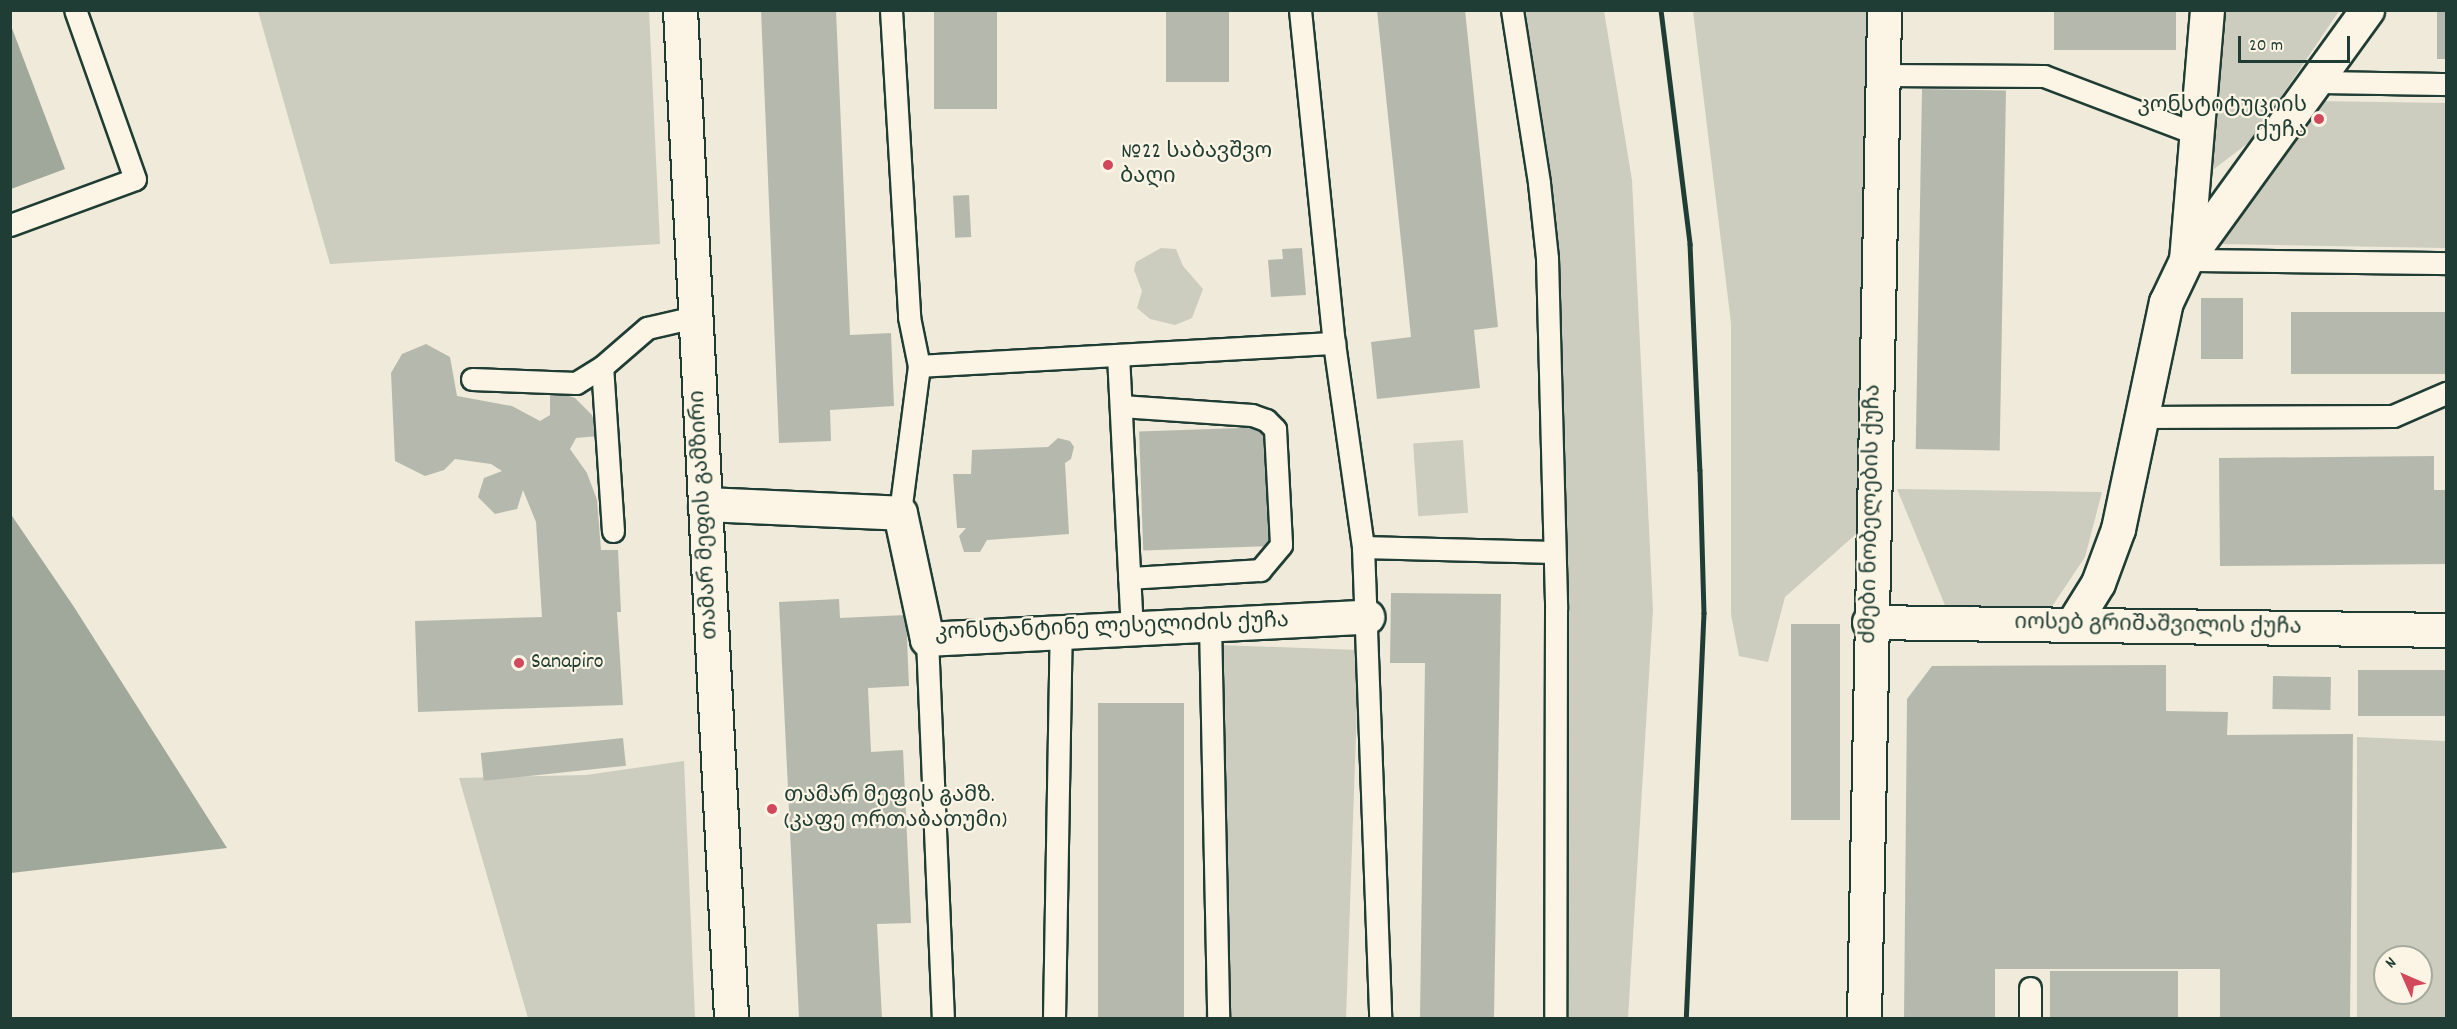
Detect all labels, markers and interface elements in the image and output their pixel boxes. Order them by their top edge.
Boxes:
scale bar [2241,24,2354,62]
text: 20 m [2249,34,2283,59]
place label: კონსტიტუციის ქუჩა [2137,93,2307,144]
marker: კონსტიტუციის ქუჩა [2312,112,2326,126]
place label: №22 საბავშვო ბაღი [1120,139,1272,190]
marker: №22 საბავშვო ბაღი [1101,158,1115,172]
street label: ძმები ნობელების ქუჩა [1857,384,1887,644]
street label: თამარ მეფის გამზირი [685,390,725,640]
street label: კონსტანტინე ლესელიძის ქუჩა [935,609,1289,647]
street label: იოსებ გრიშაშვილის ქუჩა [2014,610,2302,642]
place label: Sanapiro [531,650,604,676]
marker: Sanapiro [512,656,526,670]
place label: თამარ მეფის გამზ. (კაფე ორთაბათუმი) [784,783,1007,834]
marker: თამარ მეფის გამზ. (კაფე ორთაბათუმი) [765,802,779,816]
north arrow [2373,945,2433,1005]
text: N [2380,952,2402,974]

